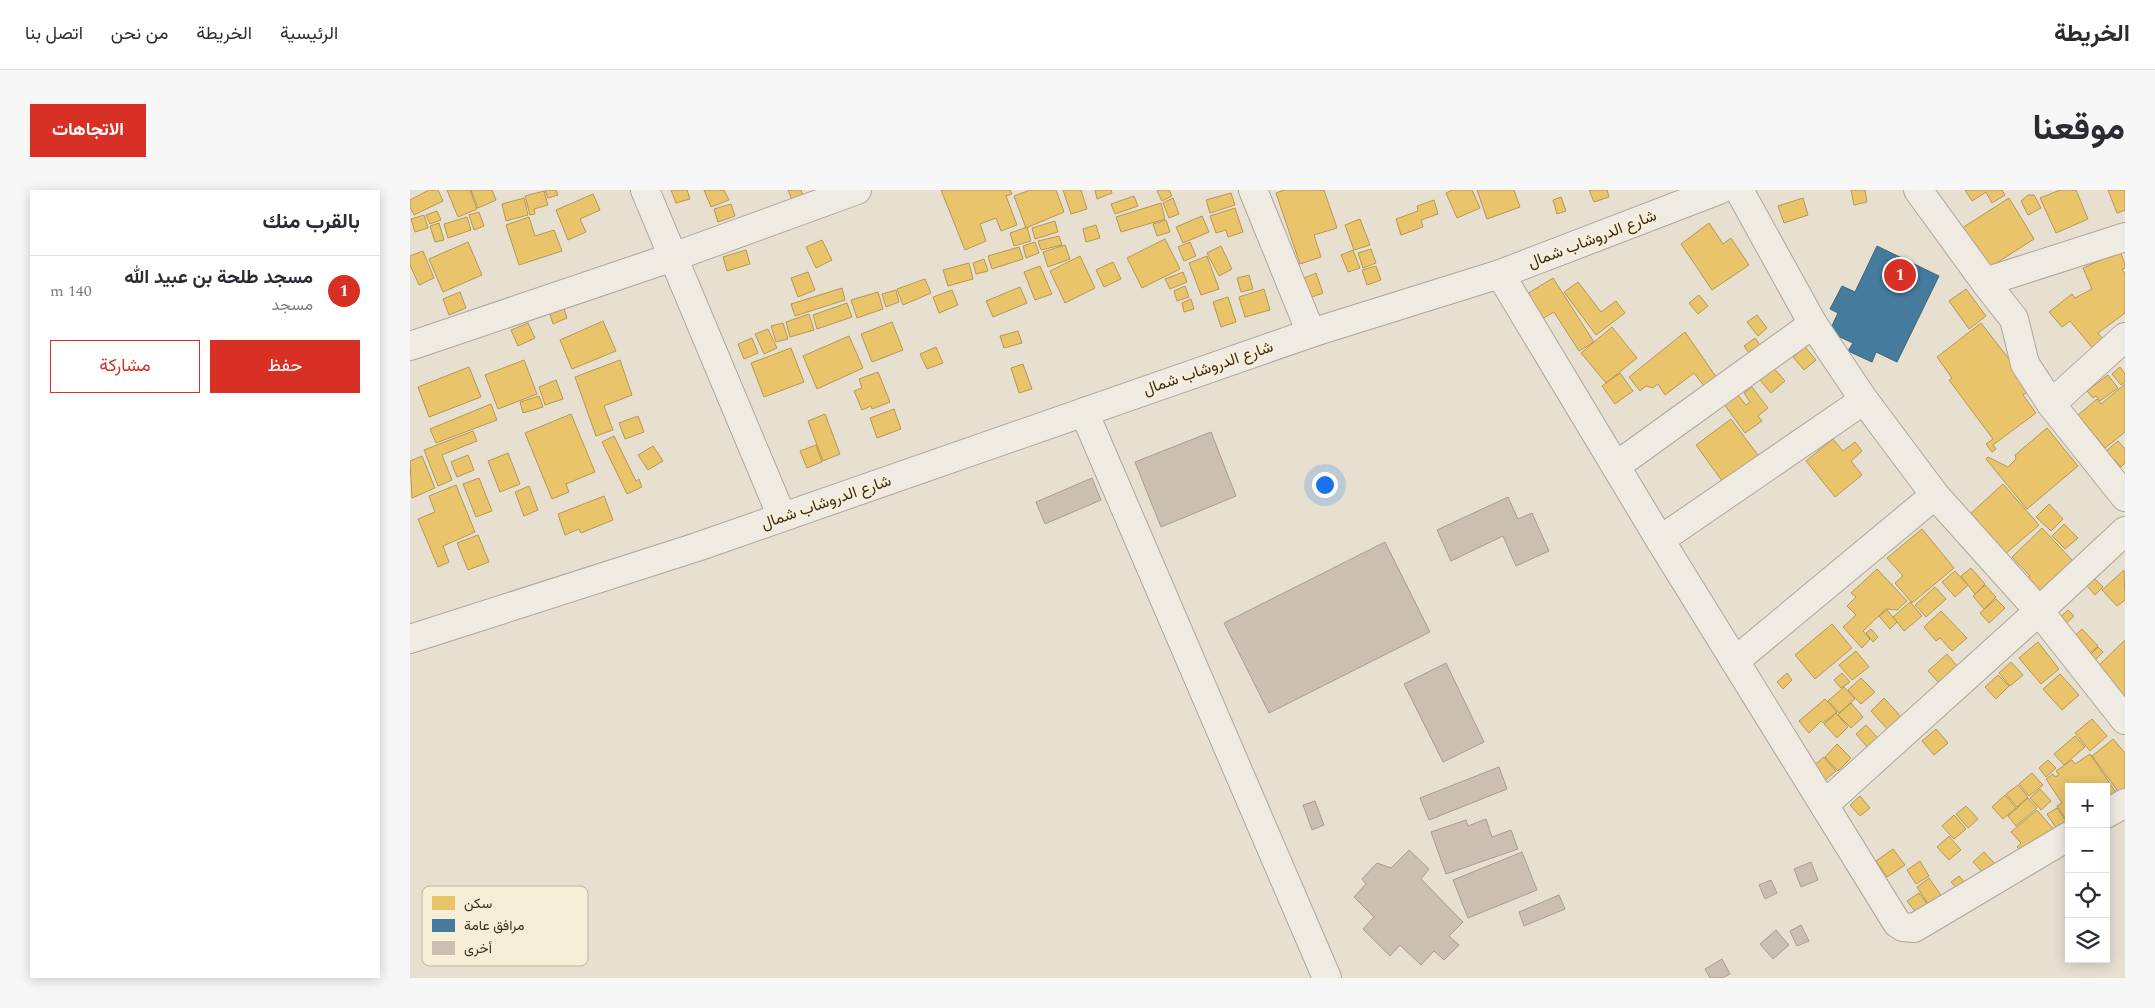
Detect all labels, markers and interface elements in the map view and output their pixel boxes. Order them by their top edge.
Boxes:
text: الخريطة [2054,16,2130,52]
text: اتصل بنا [25,20,83,47]
text: من نحن [111,20,168,47]
text: الخريطة [196,20,252,47]
text: الرئيسية [280,20,338,47]
text: موقعنا [2032,102,2125,155]
button: الاتجاهات [30,104,146,157]
street label: شارع الدروشاب شمال [1524,203,1660,275]
text: بالقرب منك [263,206,360,238]
pin: 1 [1884,256,1916,294]
text: مسجد طلحة بن عبيد الله [124,263,313,292]
text: 140 m [50,279,92,303]
text: 1 [340,279,349,303]
text: مسجد [272,293,313,317]
street label: شارع الدروشاب شمال [1140,334,1276,402]
button: مشاركة [50,340,200,393]
button: حفظ [210,340,360,393]
street label: شارع الدروشاب شمال [758,468,894,536]
your location [1312,472,1338,498]
map controls [2065,783,2110,963]
button: + [2065,783,2110,828]
button: − [2065,828,2110,873]
button: locate [2065,873,2110,918]
legend [422,886,588,966]
text: سكن [464,893,492,914]
text: مرافق عامة [464,915,524,936]
button: layers [2065,918,2110,963]
text: أخرى [464,938,492,959]

